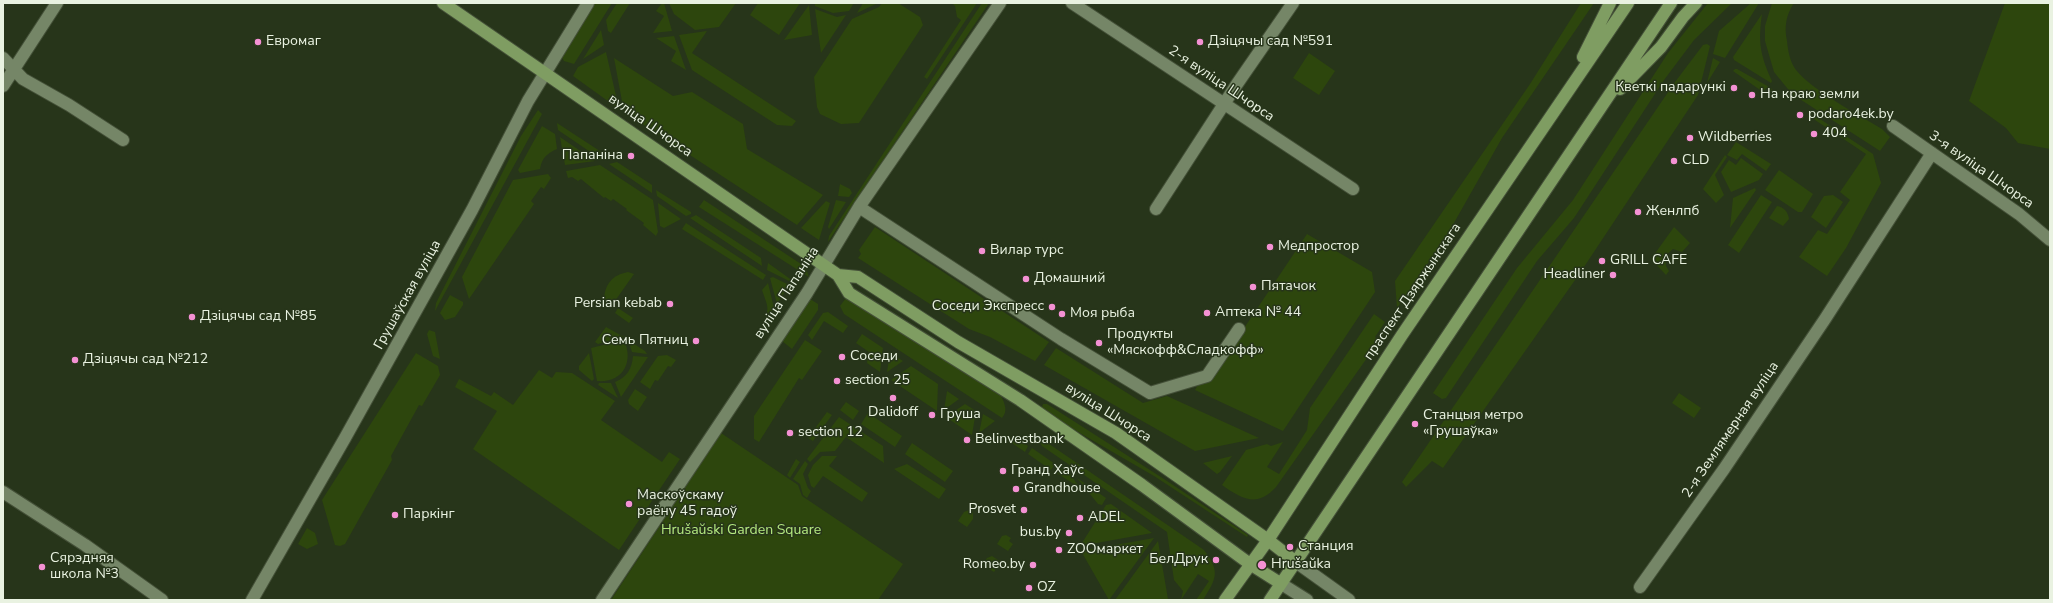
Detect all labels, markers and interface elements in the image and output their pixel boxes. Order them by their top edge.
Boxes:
place label: Евромаг [266,34,321,50]
place label: Дзіцячы сад №591 [1208,34,1333,50]
marker: Евромаг [253,37,263,47]
marker: Дзіцячы сад №591 [1195,37,1205,47]
street label: 2-я вуліца Шчорса [1165,42,1277,126]
place label: Кветкі падарункі [1615,80,1726,96]
marker: Кветкі падарункі [1729,83,1739,93]
place label: На краю земли [1760,87,1859,103]
marker: На краю земли [1747,90,1757,100]
street label: вуліца Шчорса [605,91,695,161]
place label: podaro4ek.by [1808,107,1894,123]
marker: podaro4ek.by [1795,110,1805,120]
place label: 404 [1822,126,1847,142]
street label: 3-я вуліца Шчорса [1925,128,2037,212]
marker: 404 [1809,129,1819,139]
place label: Wildberries [1698,130,1772,146]
marker: Wildberries [1685,133,1695,143]
place label: Папаніна [562,148,623,164]
marker: Папаніна [626,151,636,161]
place label: CLD [1682,153,1709,169]
marker: CLD [1669,156,1679,166]
place label: Женлпб [1646,204,1699,220]
marker: Женлпб [1633,207,1643,217]
street label: праспект Дзяржынскага [1361,220,1465,364]
street label: Грушаўская вуліца [371,237,445,353]
place label: Медпростор [1278,239,1359,255]
marker: Медпростор [1265,242,1275,252]
place label: Вилар турс [990,243,1064,259]
street label: вуліца Папаніна [751,244,823,342]
marker: Вилар турс [977,246,987,256]
place label: GRILL CAFE [1610,253,1687,269]
marker: GRILL CAFE [1597,256,1607,266]
place label: Headliner [1544,267,1605,283]
marker: Headliner [1608,270,1618,280]
place label: Домашний [1034,271,1105,287]
marker: Домашний [1021,274,1031,284]
place label: Пятачок [1261,279,1316,295]
marker: Пятачок [1248,282,1258,292]
place label: Persian kebab [574,296,662,312]
marker: Persian kebab [665,299,675,309]
place label: Соседи Экспресс [932,299,1044,315]
marker: Соседи Экспресс [1047,302,1057,312]
place label: Аптека № 44 [1215,305,1301,321]
place label: Моя рыба [1070,306,1135,322]
marker: Аптека № 44 [1202,308,1212,318]
place label: Дзіцячы сад №85 [200,309,317,325]
marker: Моя рыба [1057,309,1067,319]
marker: Дзіцячы сад №85 [187,312,197,322]
place label: Продукты «Мяскофф&Сладкофф» [1107,327,1264,360]
place label: Семь Пятниц [602,333,688,349]
marker: Семь Пятниц [691,336,701,346]
marker: Продукты «Мяскофф&Сладкофф» [1094,338,1104,348]
place label: Соседи [850,349,898,365]
place label: Дзіцячы сад №212 [83,352,208,368]
marker: Соседи [837,352,847,362]
marker: Дзіцячы сад №212 [70,355,80,365]
street label: 2-я Землямерная вуліца [1679,359,1783,501]
place label: section 25 [845,373,910,389]
marker: section 25 [832,376,842,386]
street label: вуліца Шчорса [1062,380,1154,446]
marker: Dalidoff [888,393,898,403]
place label: Dalidoff [868,405,918,421]
place label: Груша [940,407,981,423]
place label: Станцыя метро «Грушаўка» [1423,408,1523,440]
marker: Груша [927,410,937,420]
marker: Станцыя метро «Грушаўка» [1410,419,1420,429]
place label: section 12 [798,425,863,441]
marker: section 12 [785,428,795,438]
place label: Belinvestbank [975,432,1064,448]
marker: Belinvestbank [962,435,972,445]
place label: Гранд Хаўс [1011,463,1084,479]
marker: Гранд Хаўс [998,466,1008,476]
place label: Grandhouse [1024,481,1100,497]
marker: Grandhouse [1011,484,1021,494]
place label: Маскоўскаму раёну 45 гадоў [637,488,737,520]
marker: Маскоўскаму раёну 45 гадоў [624,499,634,509]
place label: Prosvet [969,502,1016,518]
marker: Prosvet [1019,505,1029,515]
place label: Паркінг [403,507,454,523]
marker: Паркінг [390,510,400,520]
place label: ADEL [1088,510,1124,526]
marker: ADEL [1075,513,1085,523]
park label: Hrušaŭski Garden Square [661,523,821,539]
place label: bus.by [1020,525,1061,541]
marker: bus.by [1064,528,1074,538]
place label: Станция [1298,539,1353,555]
place label: ZOOмаркет [1067,542,1143,558]
marker: Станция [1285,542,1295,552]
marker: ZOOмаркет [1054,545,1064,555]
place label: Сярэдняя школа №3 [50,551,119,584]
place label: БелДрук [1149,552,1208,568]
marker: БелДрук [1211,555,1221,565]
place label: Romeo.by [963,557,1025,573]
place label: Hrušaŭka [1271,557,1331,573]
marker: Hrušaŭka [1256,559,1268,571]
marker: Romeo.by [1028,560,1038,570]
marker: Сярэдняя школа №3 [37,562,47,572]
place label: OZ [1037,580,1056,596]
marker: OZ [1024,583,1034,593]

